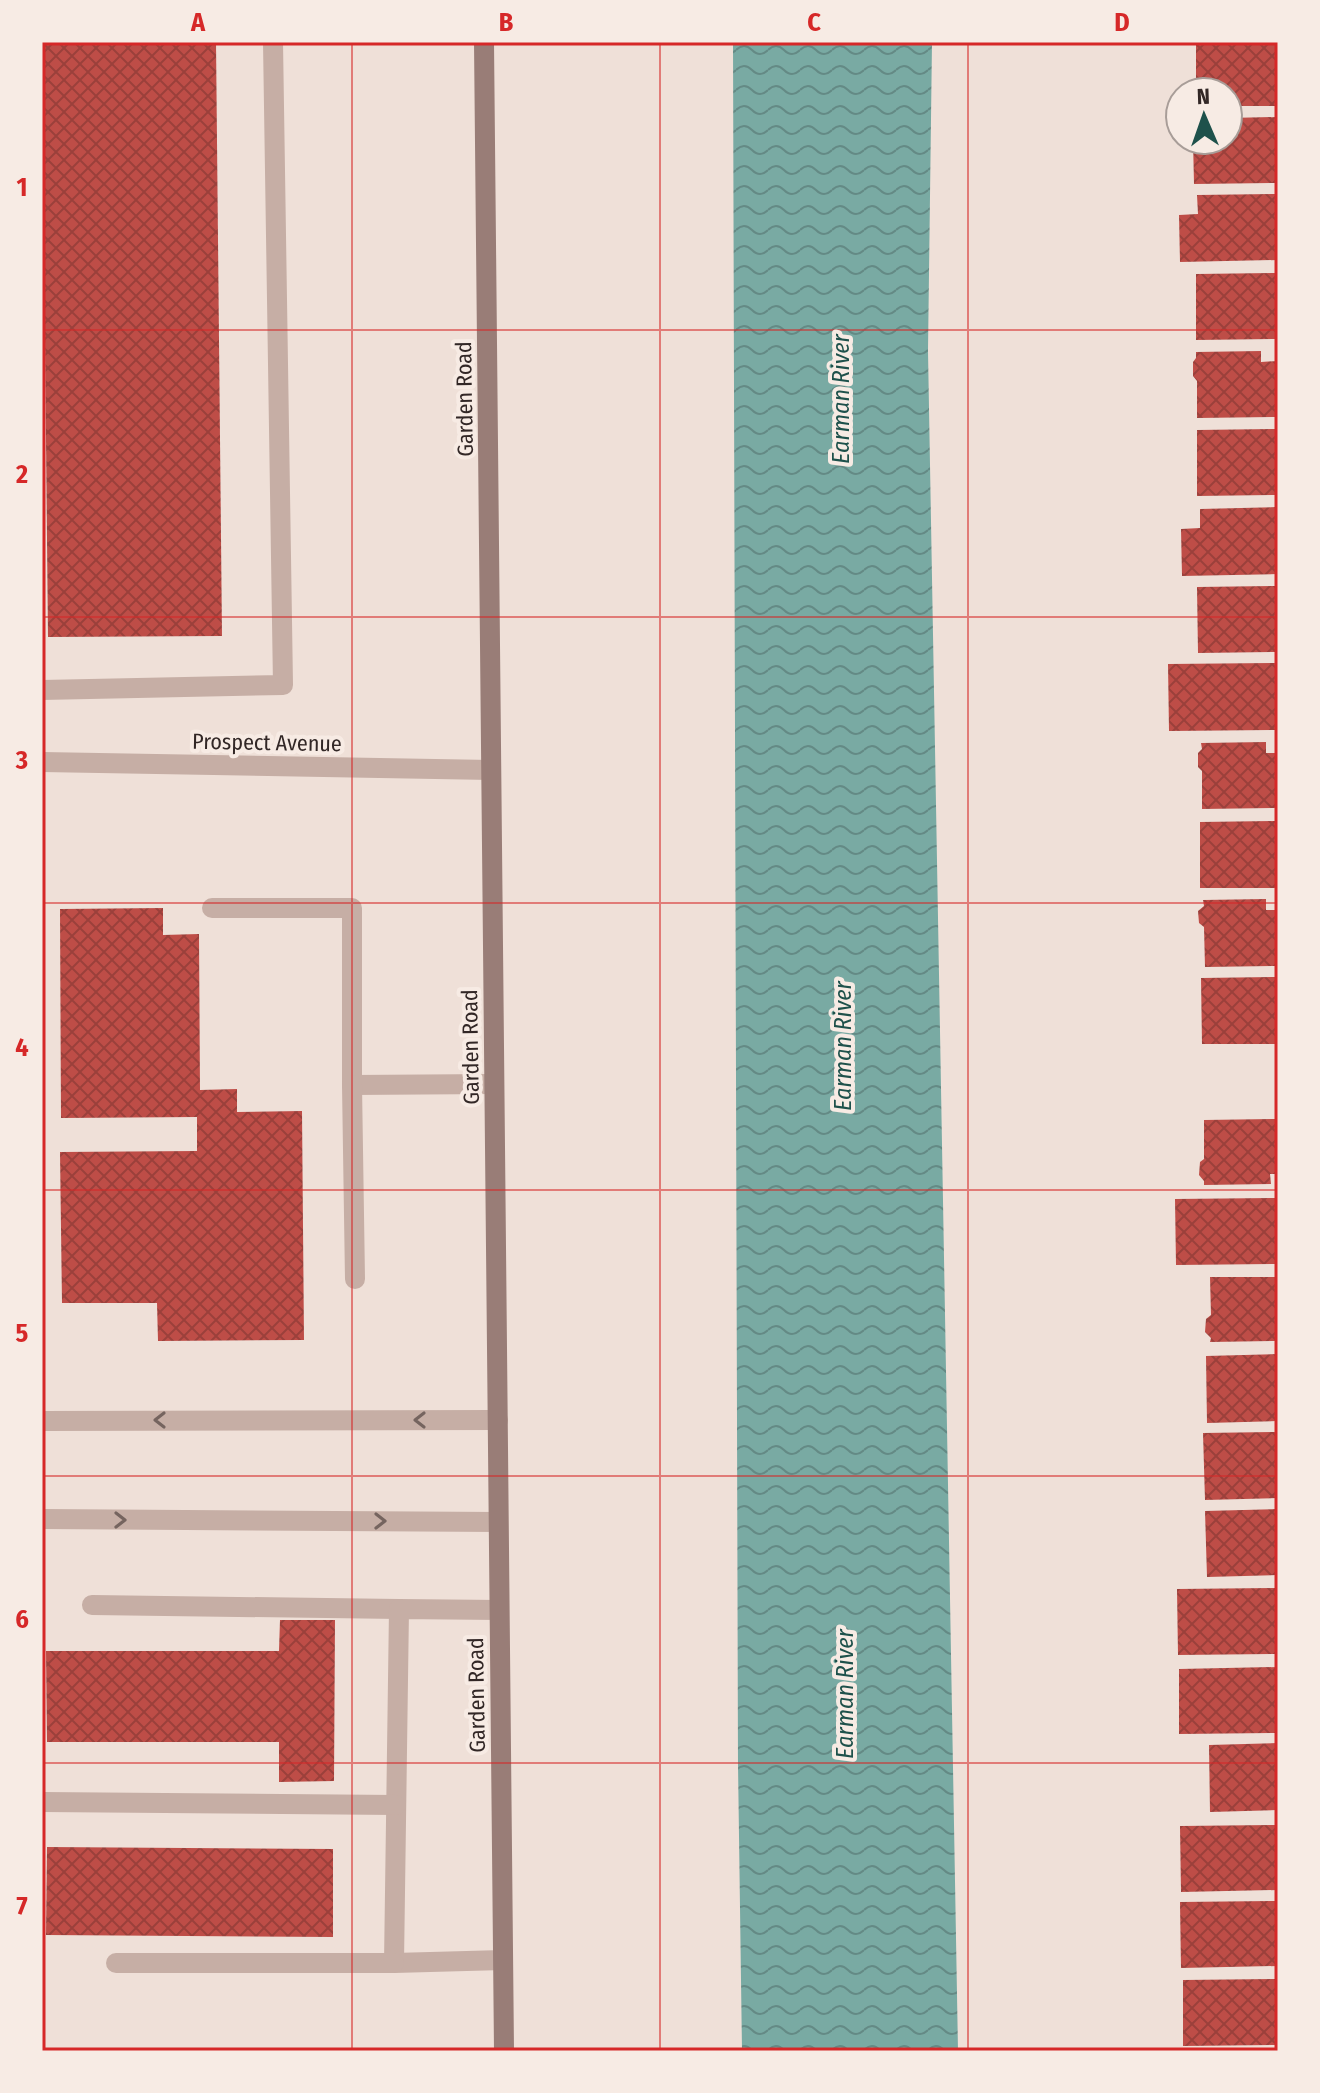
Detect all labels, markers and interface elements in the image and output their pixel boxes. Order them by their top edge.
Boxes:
text: A [190,7,206,38]
text: B [499,7,514,38]
text: C [807,7,821,38]
text: D [1114,7,1130,38]
north arrow [1164,76,1244,156]
text: N [1196,83,1210,110]
text: 1 [17,172,28,203]
water label: Earman River [827,333,855,464]
street label: Garden Road [450,341,479,457]
text: 2 [15,459,28,490]
street label: Prospect Avenue [192,728,342,757]
text: 3 [15,745,28,776]
water label: Earman River [829,980,857,1111]
street label: Garden Road [456,989,485,1105]
text: 4 [15,1032,29,1063]
text: 5 [16,1318,29,1349]
one-way arrow [413,1411,426,1429]
one-way arrow [153,1412,166,1429]
one-way arrow [114,1511,127,1529]
one-way arrow [374,1512,387,1530]
text: 6 [15,1604,29,1635]
water label: Earman River [831,1628,859,1759]
street label: Garden Road [462,1637,491,1753]
text: 7 [16,1891,28,1922]

